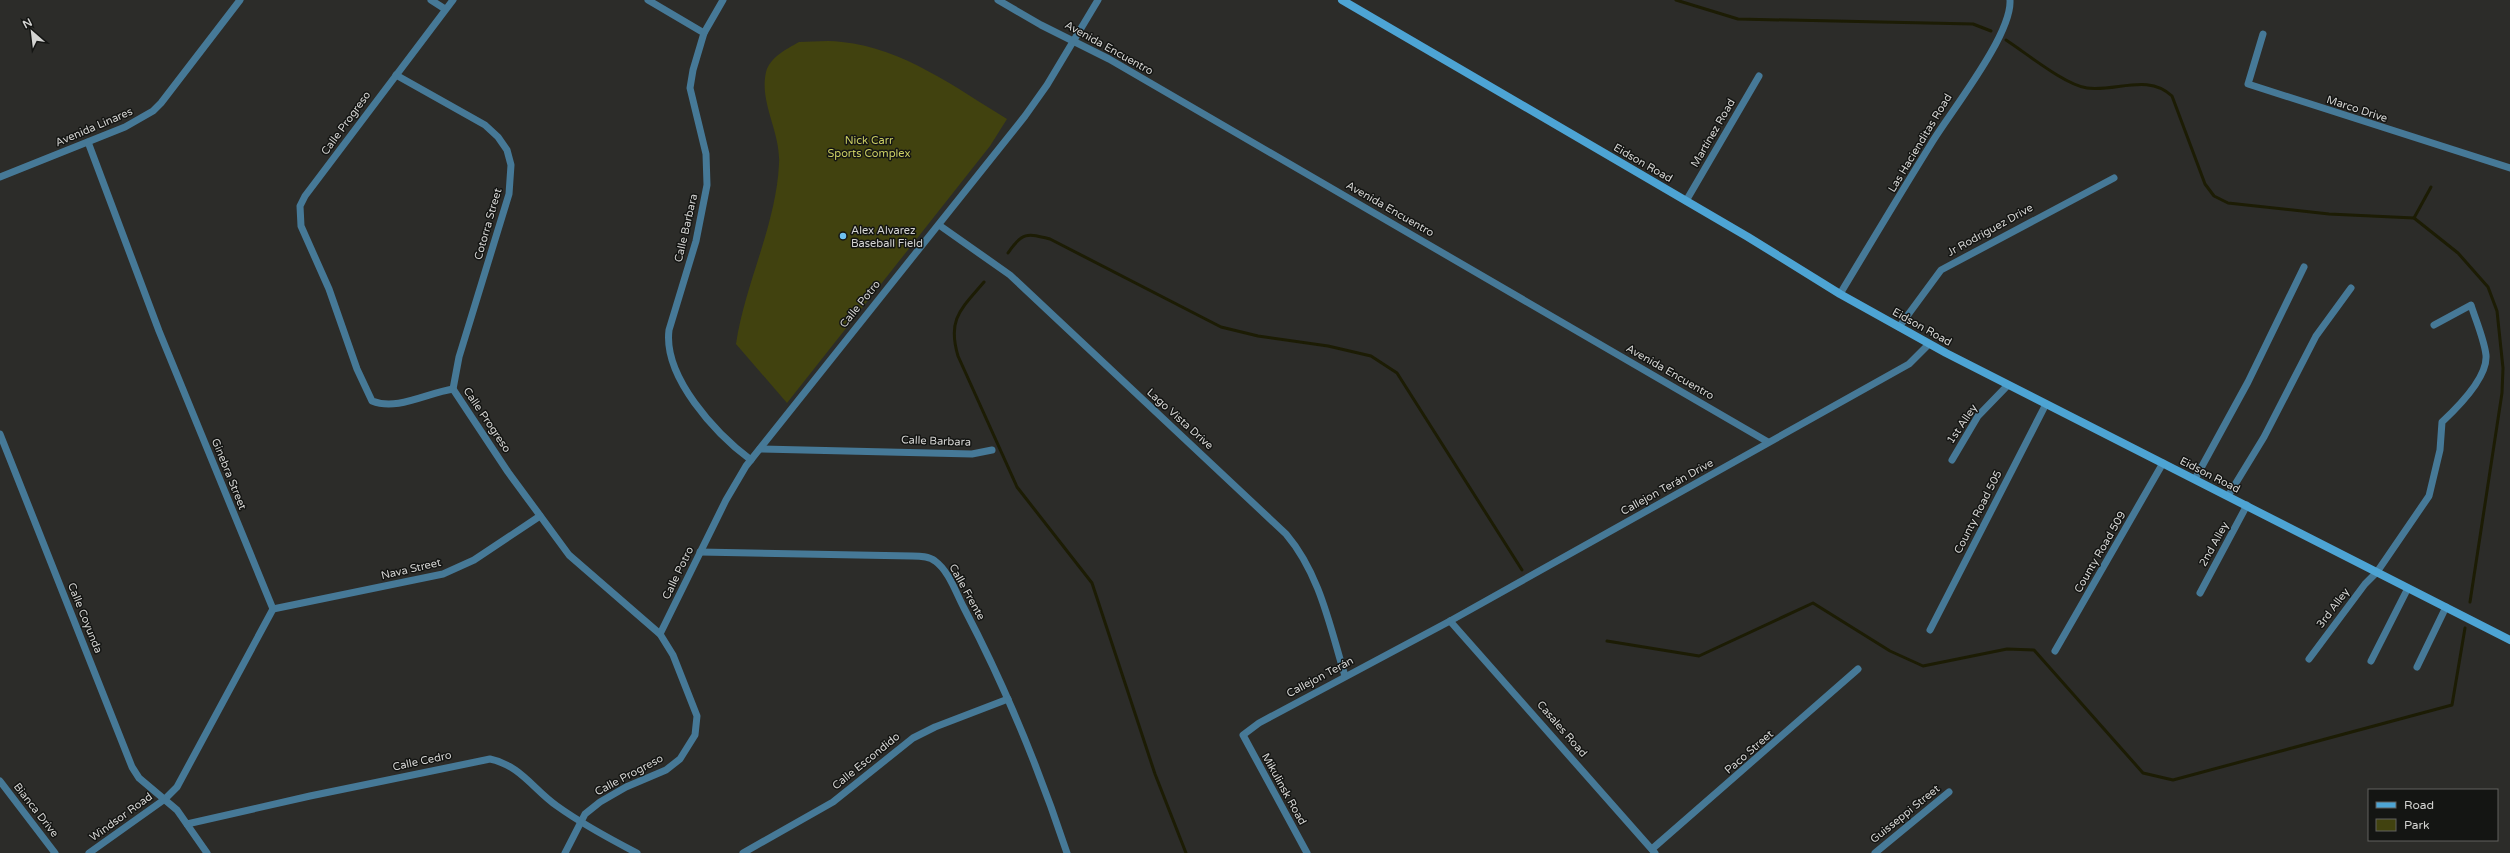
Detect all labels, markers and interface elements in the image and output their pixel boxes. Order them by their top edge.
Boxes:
north arrow [12,12,52,52]
text: N [21,16,34,31]
street label: Avenida Encuentro [1062,18,1156,78]
street label: Calle Progreso [319,88,374,157]
street label: Las Hacienditas Road [1885,91,1955,195]
street label: Marco Drive [2325,93,2389,125]
street label: Martínez Road [1688,96,1738,170]
street label: Avenida Linares [53,105,135,149]
park label: Nick Carr Sports Complex [828,134,911,160]
street label: Eidson Road [1611,141,1675,185]
street label: Avenida Encuentro [1344,179,1436,240]
street label: Cotorra Street [472,187,504,261]
street label: Calle Barbara [672,192,700,264]
street label: Jr Rodríguez Drive [1945,201,2035,259]
place label: Alex Alvarez Baseball Field [851,224,923,250]
marker: Alex Alvarez Baseball Field [838,231,848,241]
street label: Calle Potro [837,277,883,330]
street label: Eidson Road [1890,305,1954,349]
street label: Avenida Encuentro [1624,342,1716,403]
street label: Calle Progreso [460,385,514,455]
street label: Lago Vista Drive [1144,386,1216,452]
street label: 1st Alley [1944,402,1980,446]
street label: Calle Barbara [901,433,971,449]
street label: Ginebra Street [209,437,249,511]
street label: Eidson Road [2178,454,2242,496]
street label: Callejon Terán Drive [1618,456,1716,518]
street label: County Road 505 [1951,468,2005,556]
street label: County Road 509 [2071,509,2129,595]
street label: 2nd Alley [2196,519,2232,569]
street label: Calle Potro [660,544,697,602]
street label: Nava Street [380,556,442,582]
street label: Calle Frente [946,562,988,622]
street label: Calle Coyunda [65,581,105,655]
street label: 3rd Alley [2314,585,2352,630]
street label: Callejon Terán [1284,654,1356,700]
street label: Casales Road [1534,698,1590,760]
street label: Paco Street [1722,727,1776,777]
street label: Calle Escondido [830,730,903,792]
street label: Calle Cedro [391,748,453,774]
street label: Calle Progreso [593,751,666,798]
street label: Mikulinsk Road [1259,751,1309,827]
street label: Bianca Drive [11,780,61,840]
street label: Guisseppi Street [1868,782,1942,846]
legend [2368,789,2498,841]
street label: Windsor Road [87,790,155,844]
text: Road [2404,798,2434,812]
text: Park [2404,818,2430,832]

